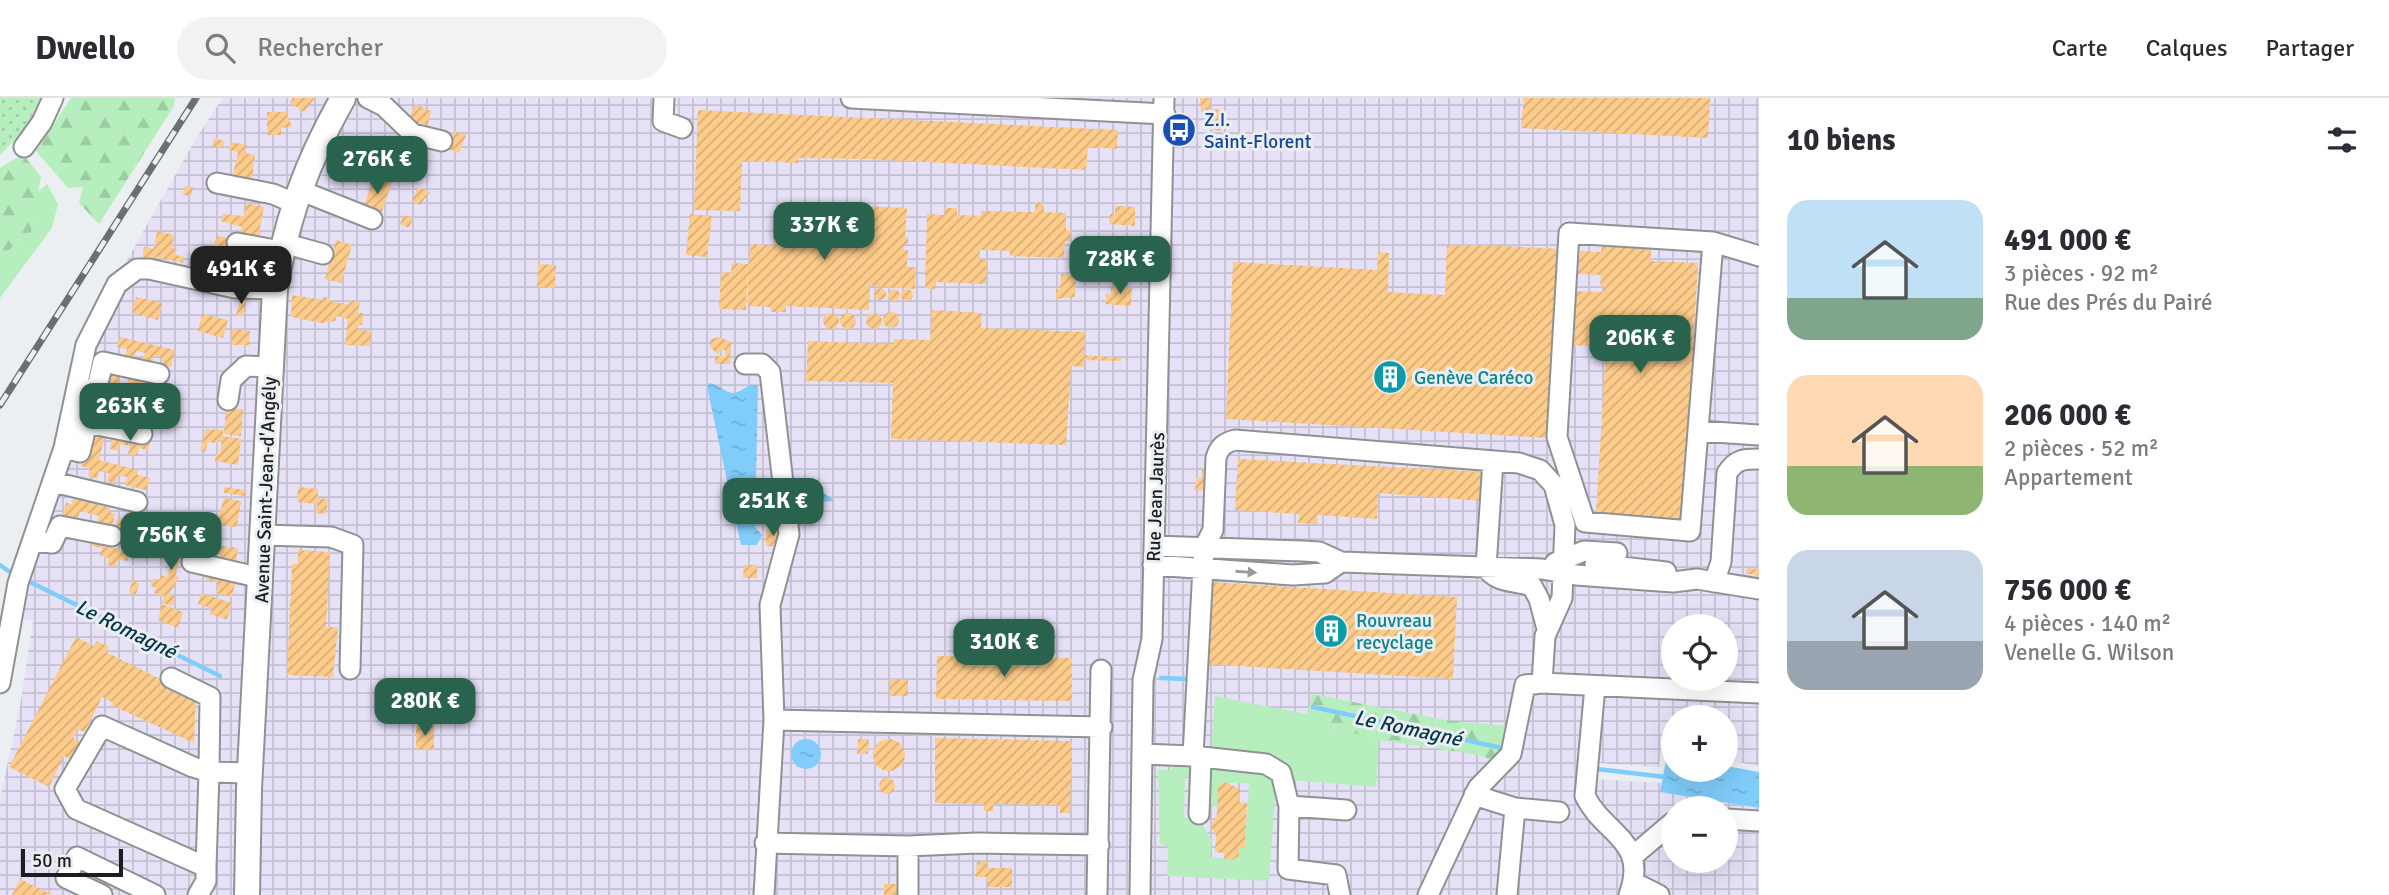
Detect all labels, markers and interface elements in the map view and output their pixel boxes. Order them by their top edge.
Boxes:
search box [177,17,667,80]
text: Dwello [35,28,135,69]
icon: search [201,29,239,67]
text: Rechercher [257,32,383,64]
text: Carte [2052,33,2108,63]
text: Calques [2146,33,2227,63]
text: Partager [2265,33,2354,63]
place label: Z.I. Saint-Florent [1204,108,1312,154]
bus stop icon: Z.I. Saint-Florent [1160,111,1198,149]
icon: filters [2323,121,2361,159]
text: 10 biens [1787,122,1896,159]
pin: 276K € [320,136,434,196]
text: 276K € [342,144,412,173]
pin: 337K € [767,202,881,262]
text: 337K € [789,210,859,239]
text: 491 000 € [2004,222,2131,259]
icon: home [1843,228,1927,312]
pin: 728K € [1063,236,1177,296]
text: 728K € [1085,244,1155,273]
pin: 491K € [184,246,298,306]
text: 491K € [206,254,276,283]
text: 3 pièces · 92 m² [2004,259,2159,288]
text: Rue des Prés du Pairé [2004,288,2212,317]
pin: 206K € [1583,316,1697,375]
text: 206K € [1605,323,1675,352]
building icon: Genève Caréco [1371,358,1409,396]
place label: Genève Caréco [1414,366,1533,390]
street label: Avenue Saint-Jean-d'Angély [250,376,282,604]
pin: 263K € [73,384,187,443]
text: 263K € [95,391,165,420]
text: 206 000 € [2004,397,2131,434]
icon: home [1843,403,1927,487]
street label: Rue Jean Jaurès [1142,432,1170,562]
text: 2 pièces · 52 m² [2004,434,2159,463]
text: Appartement [2004,463,2133,492]
pin: 251K € [716,478,830,538]
text: 251K € [738,486,808,515]
pin: 756K € [114,512,228,572]
text: 756K € [136,520,206,549]
one-way arrow [1235,567,1257,578]
text: 756 000 € [2004,572,2131,609]
icon: home [1843,578,1927,662]
water label: Le Romagné [71,593,182,665]
place label: Rouvreau recyclage [1356,609,1433,655]
text: 4 pièces · 140 m² [2004,609,2171,638]
building icon: Rouvreau recyclage [1312,612,1350,650]
map controls [1661,614,1738,873]
button: locate [1661,614,1738,691]
pin: 310K € [947,620,1061,679]
text: 310K € [969,627,1039,656]
text: Venelle G. Wilson [2004,638,2174,667]
pin: 280K € [368,678,482,738]
text: 280K € [390,686,460,715]
water label: Le Romagné [1352,704,1466,752]
button: + [1661,705,1738,782]
button: − [1661,796,1738,873]
scale bar [21,846,122,878]
text: 50 m [32,849,72,873]

